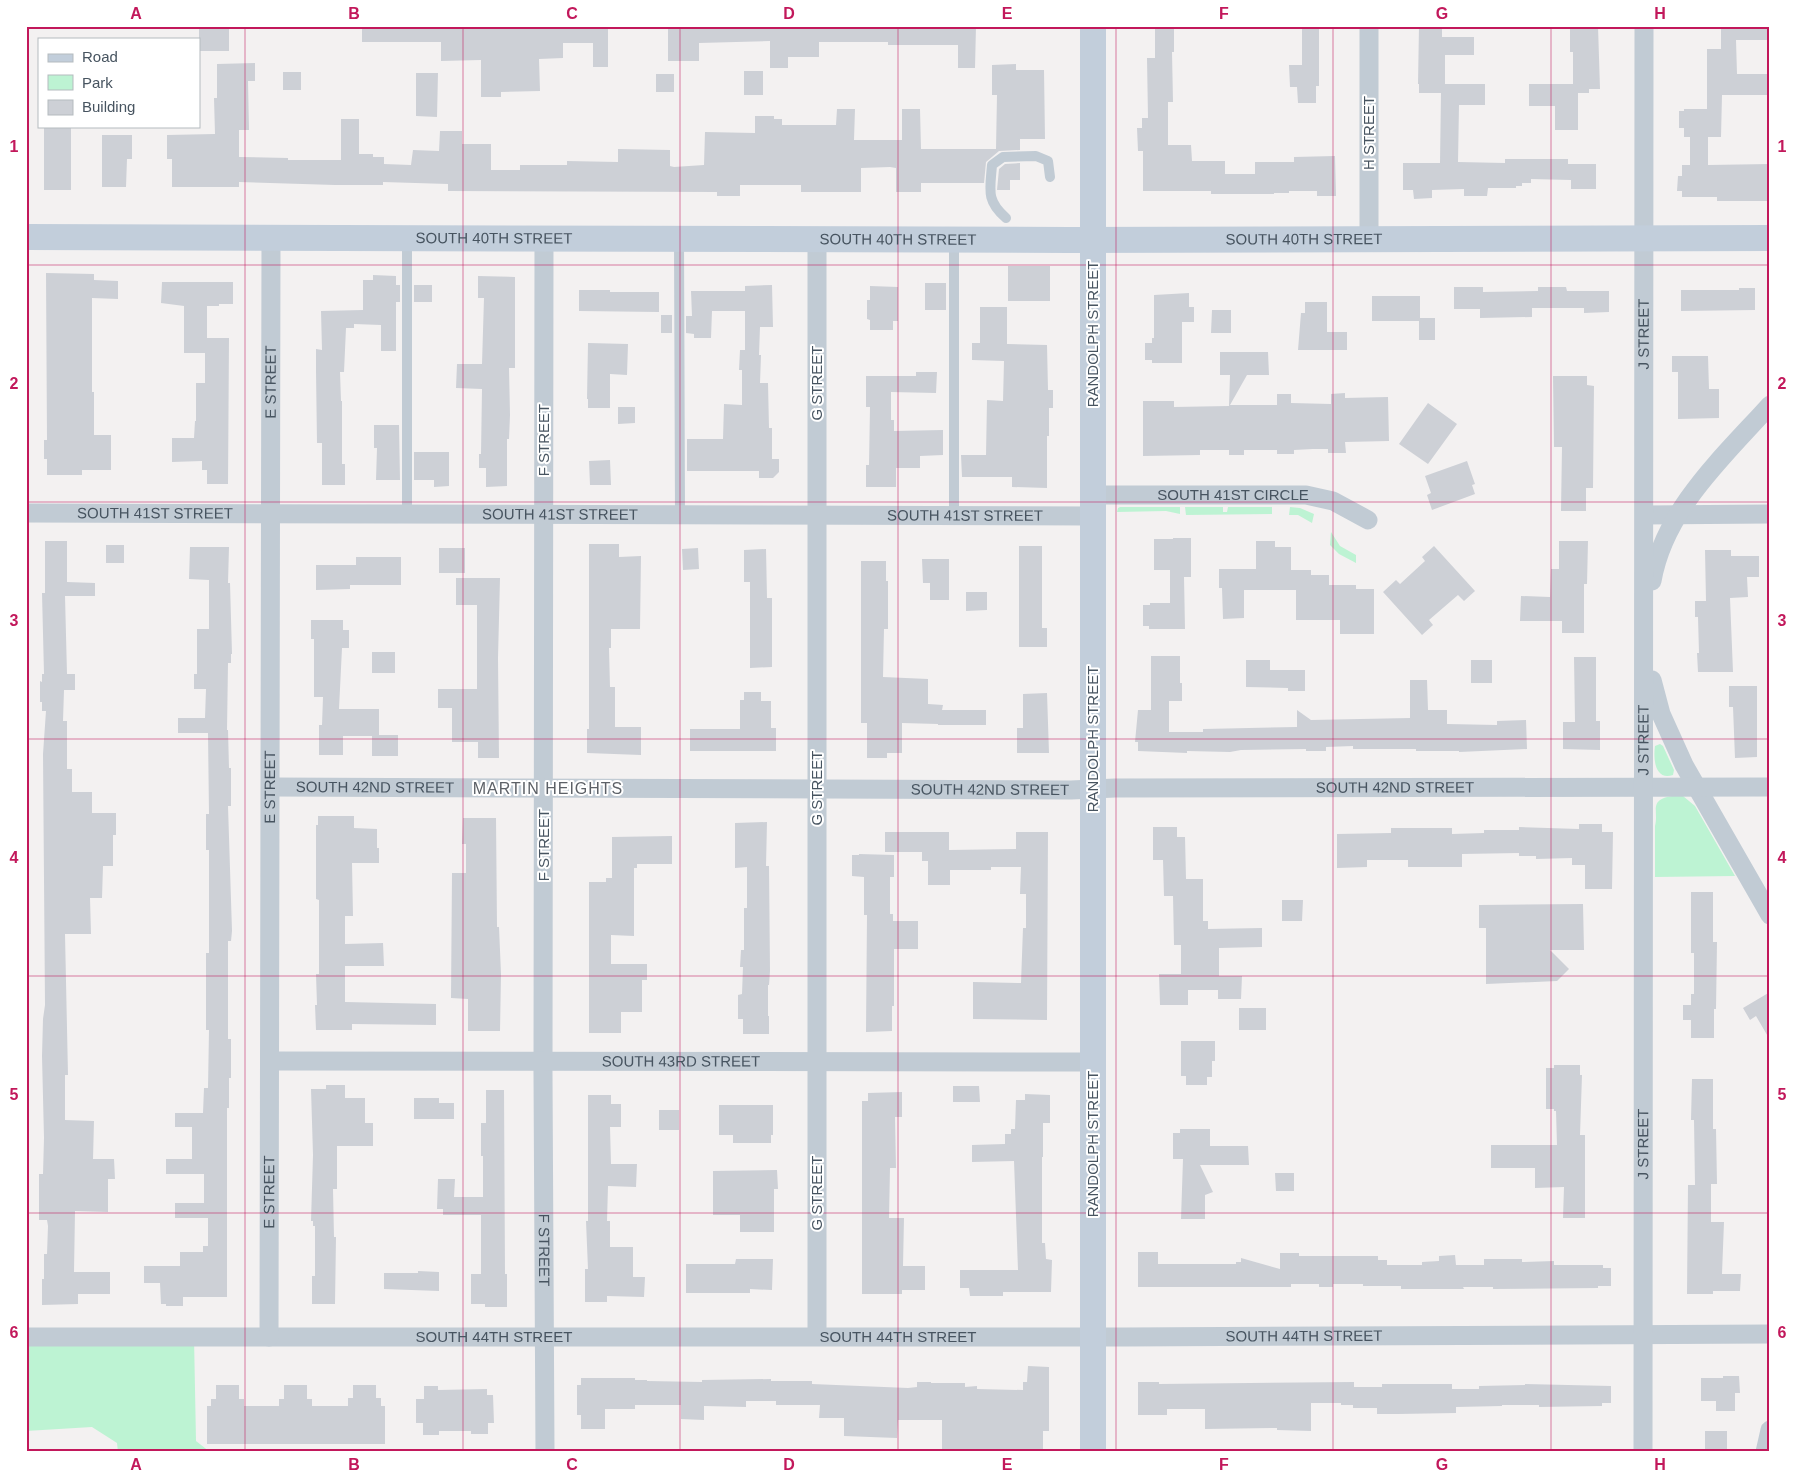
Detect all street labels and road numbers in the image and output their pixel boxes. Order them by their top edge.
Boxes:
street label: H STREET [1360,96,1377,170]
street label: SOUTH 40TH STREET [416,229,572,247]
street label: SOUTH 40TH STREET [820,230,976,248]
street label: SOUTH 40TH STREET [1226,230,1382,248]
street label: RANDOLPH STREET [1084,261,1101,407]
street label: J STREET [1635,299,1652,369]
street label: E STREET [262,345,279,419]
street label: G STREET [808,345,825,421]
street label: F STREET [535,404,552,476]
street label: SOUTH 41ST CIRCLE [1157,486,1309,503]
street label: SOUTH 41ST STREET [77,504,233,522]
street label: SOUTH 41ST STREET [482,505,638,523]
street label: SOUTH 41ST STREET [887,506,1043,524]
street label: RANDOLPH STREET [1084,666,1101,812]
street label: J STREET [1634,705,1652,775]
street label: E STREET [261,750,278,824]
street label: G STREET [808,750,825,826]
street label: SOUTH 42ND STREET [296,778,454,796]
street label: SOUTH 42ND STREET [1316,778,1474,796]
street label: SOUTH 42ND STREET [911,780,1069,798]
street label: F STREET [535,809,552,881]
street label: SOUTH 43RD STREET [602,1052,760,1070]
street label: RANDOLPH STREET [1084,1071,1101,1217]
street label: J STREET [1634,1109,1651,1179]
street label: E STREET [260,1155,277,1229]
street label: G STREET [808,1155,825,1231]
street label: F STREET [536,1214,553,1286]
street label: SOUTH 44TH STREET [1226,1327,1382,1345]
street label: SOUTH 44TH STREET [416,1328,572,1345]
street label: SOUTH 44TH STREET [820,1328,976,1345]

